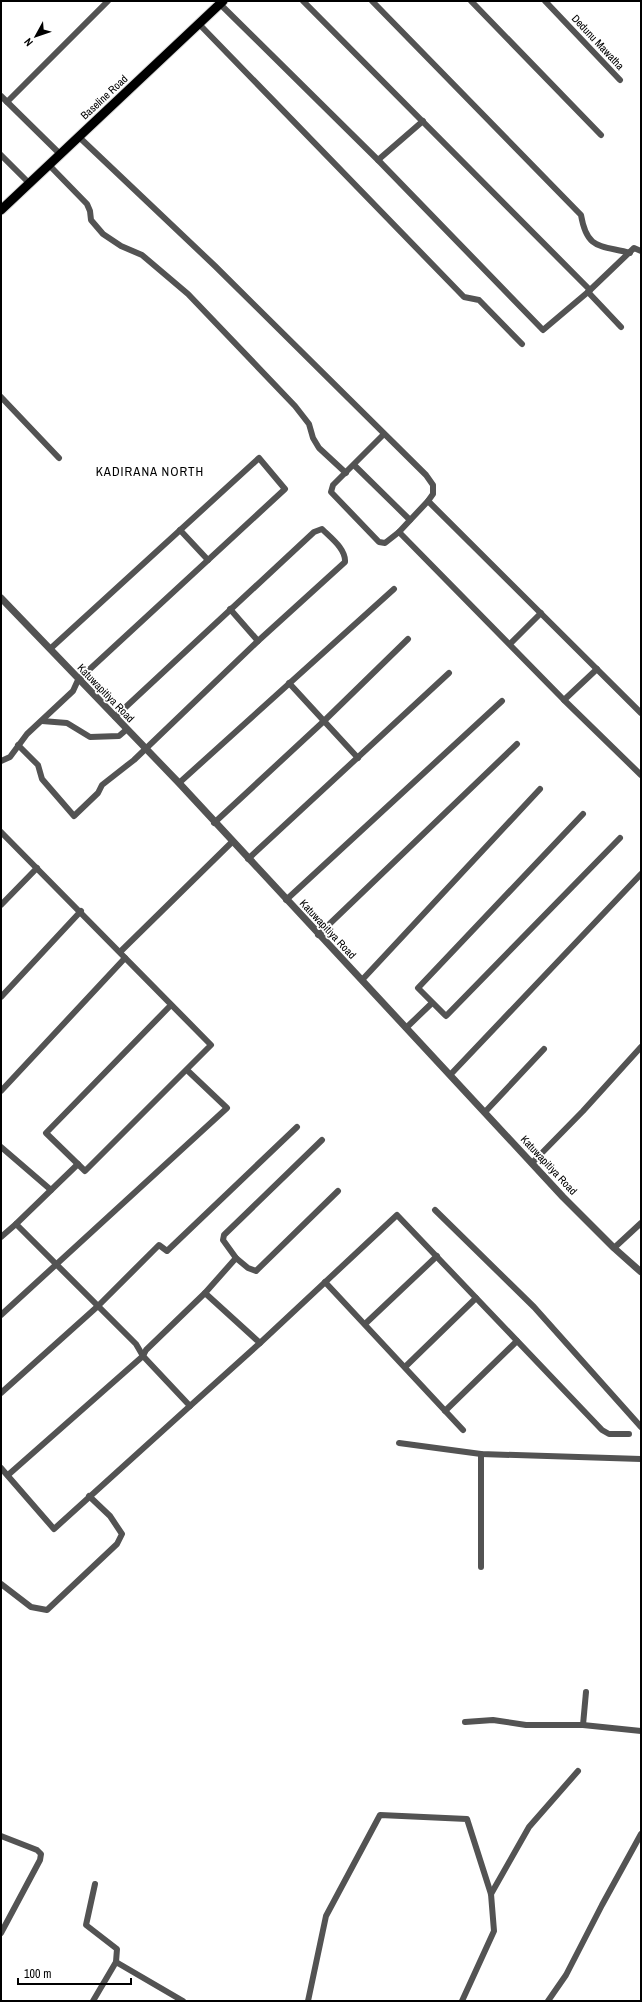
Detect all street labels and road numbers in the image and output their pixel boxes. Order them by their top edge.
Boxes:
street label: Dedunu Mawatha [569,11,627,73]
street label: Baseline Road [78,72,130,122]
street label: Katuwapitiya Road [74,661,138,725]
street label: Katuwapitiya Road [297,896,359,962]
street label: Katuwapitiya Road [518,1132,580,1198]

